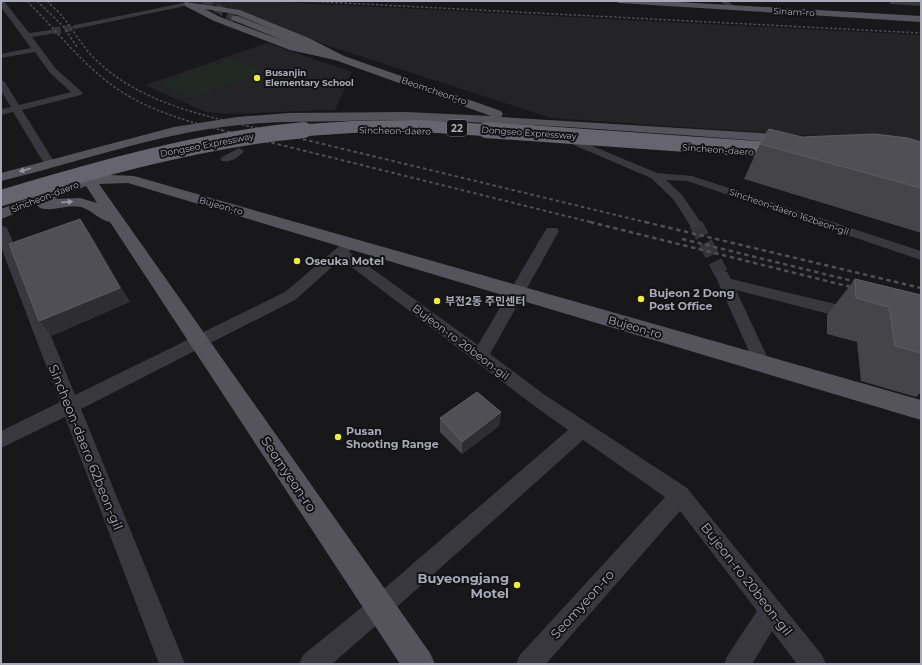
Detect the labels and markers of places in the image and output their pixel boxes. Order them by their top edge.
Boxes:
place label: Busanjin Elementary School [265,67,354,88]
marker: Busanjin Elementary School [252,73,262,83]
place label: Oseuka Motel [305,254,384,268]
marker: Oseuka Motel [292,256,302,266]
place label: Bujeon 2 Dong Post Office [649,286,734,313]
place label: 부전2동 주민센터 [445,294,525,308]
marker: Bujeon 2 Dong Post Office [636,294,646,304]
marker: 부전2동 주민센터 [432,296,442,306]
place label: Pusan Shooting Range [346,424,439,451]
marker: Pusan Shooting Range [333,432,343,442]
place label: Buyeongjang Motel [418,570,509,601]
marker: Buyeongjang Motel [512,580,522,590]

